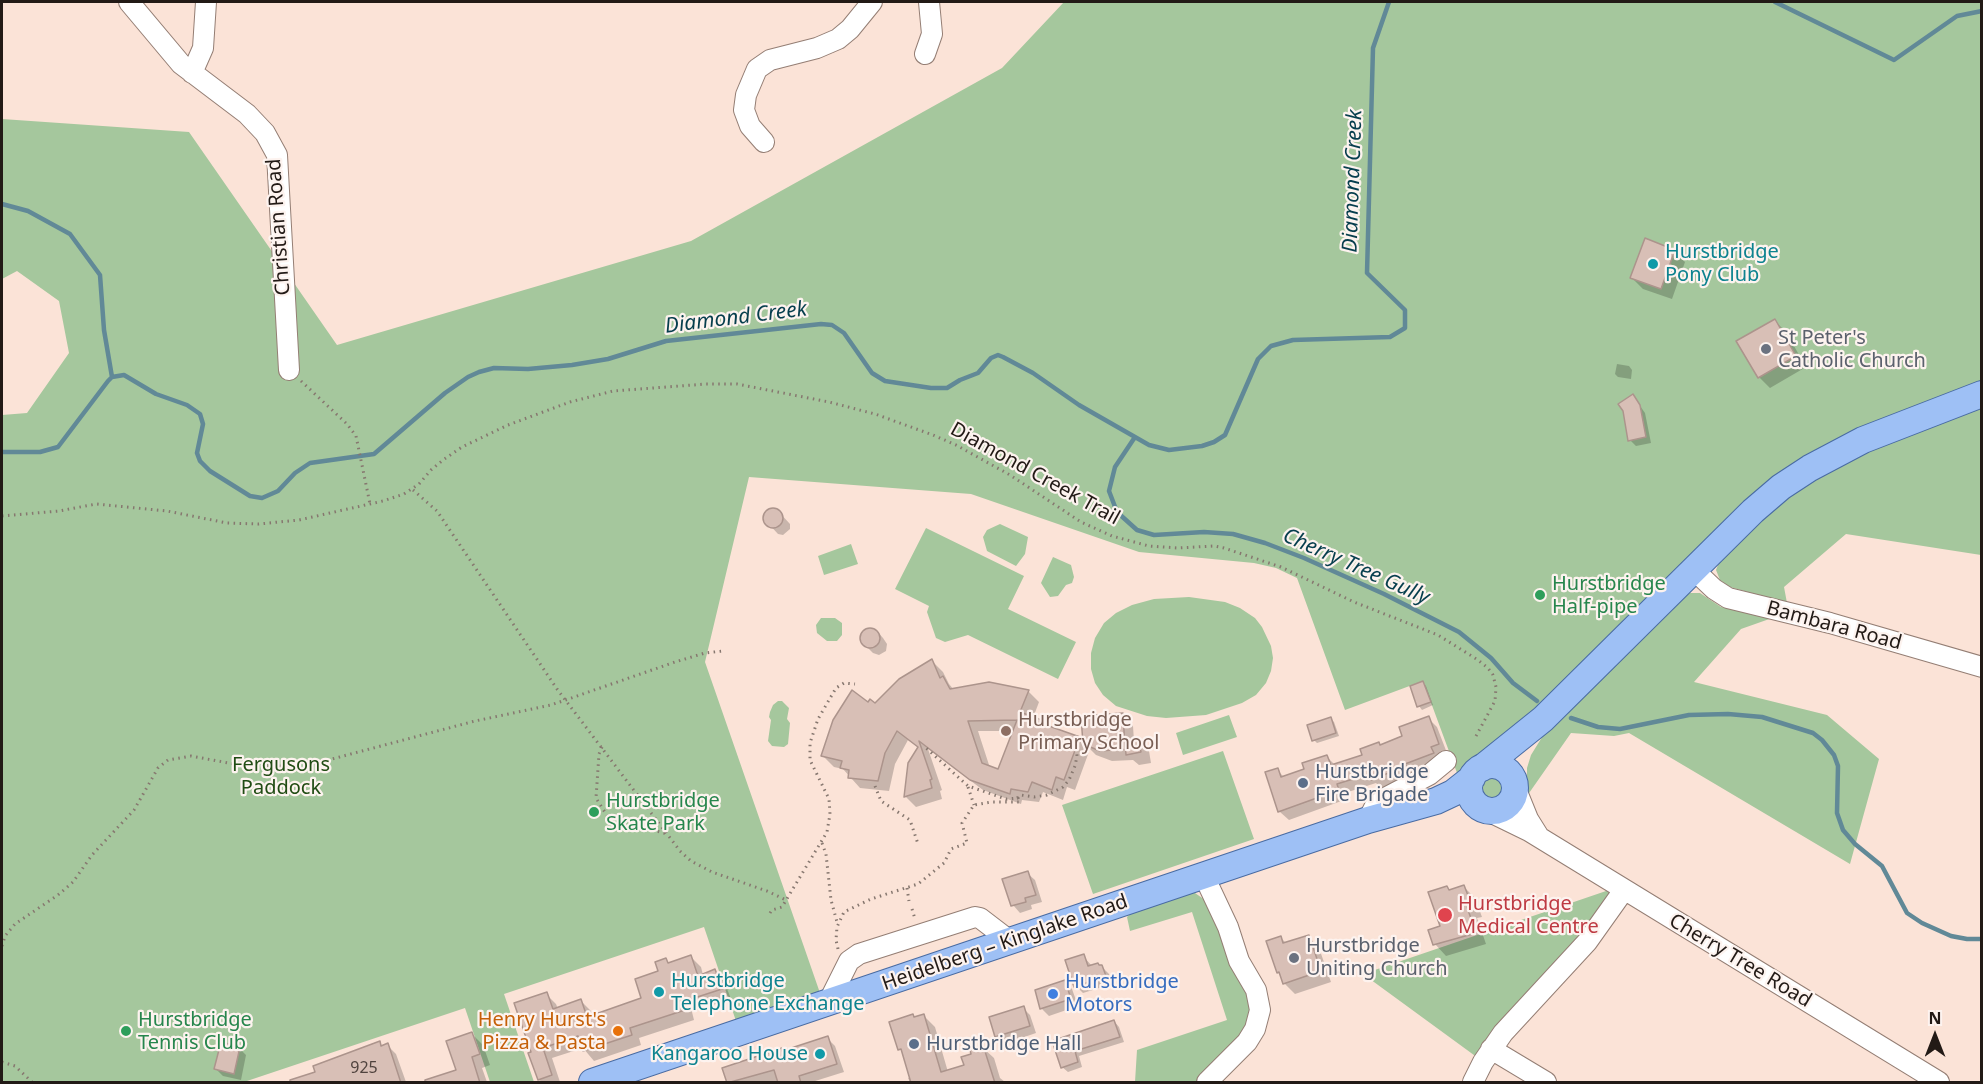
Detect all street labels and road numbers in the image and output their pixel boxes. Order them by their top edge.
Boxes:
street label: Christian Road [262,158,296,296]
street label: Diamond Creek Trail [946,417,1124,531]
street label: Bambara Road [1764,596,1904,656]
street label: Heidelberg – Kinglake Road [879,890,1131,996]
street label: Cherry Tree Road [1664,909,1816,1013]

